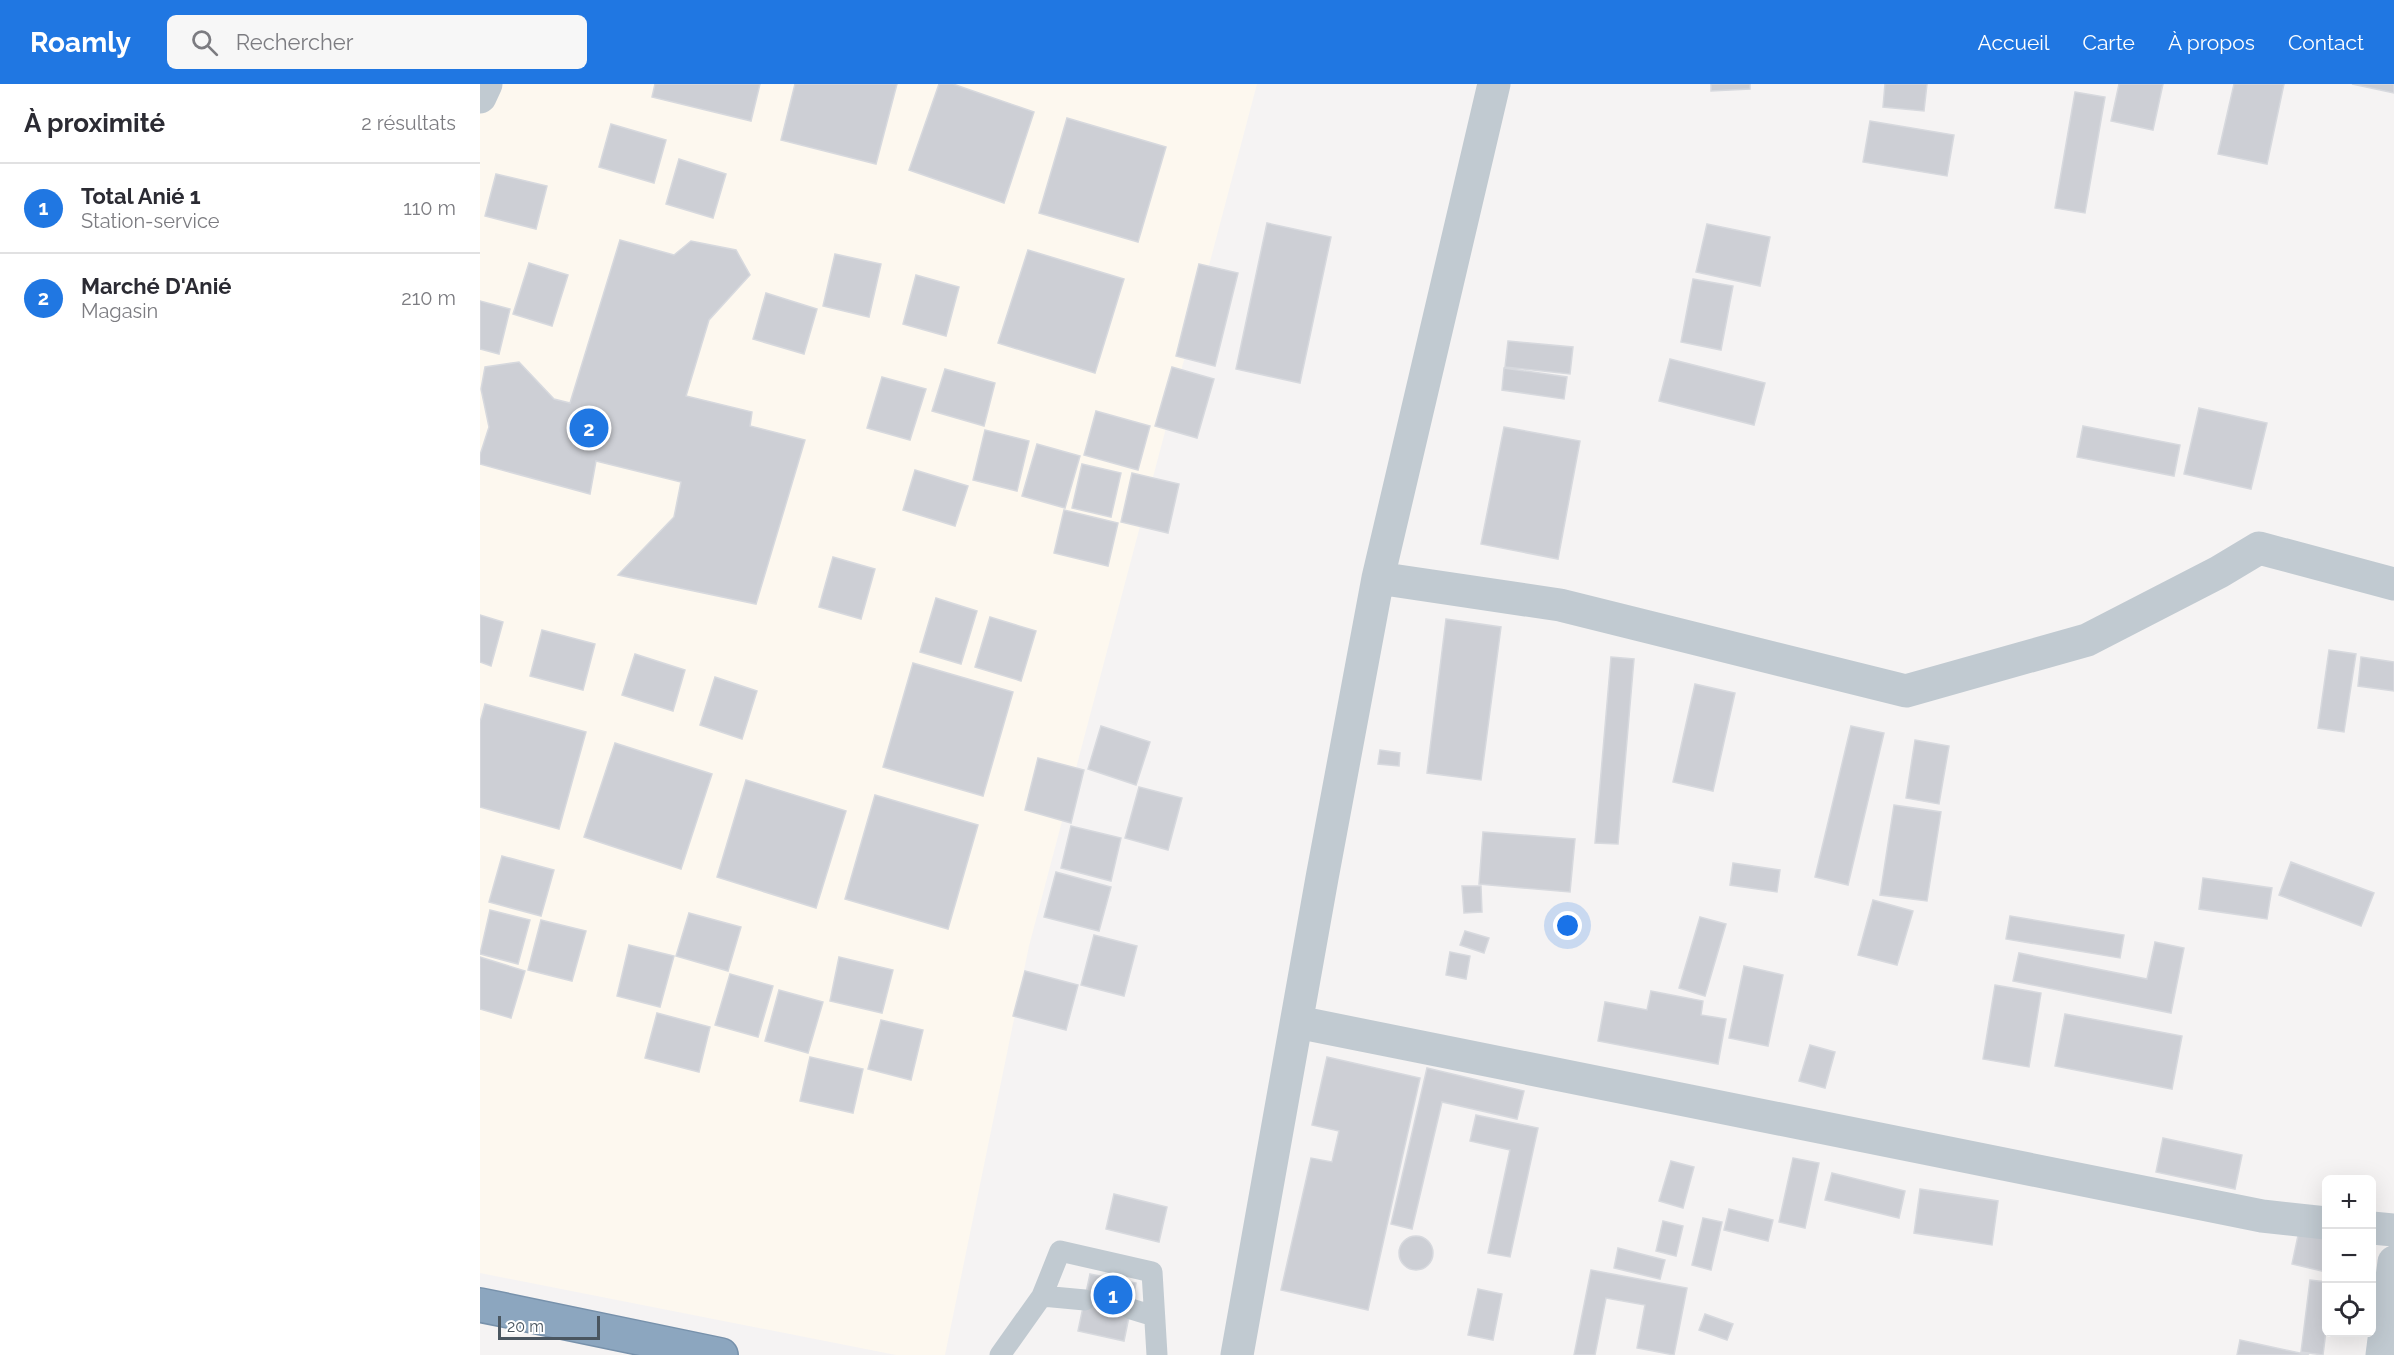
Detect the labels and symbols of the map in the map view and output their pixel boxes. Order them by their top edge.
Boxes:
pin: 2 [570,406,608,450]
your location [1553,911,1582,940]
pin: 1 [1094,1272,1132,1318]
scale bar [498,1313,600,1340]

